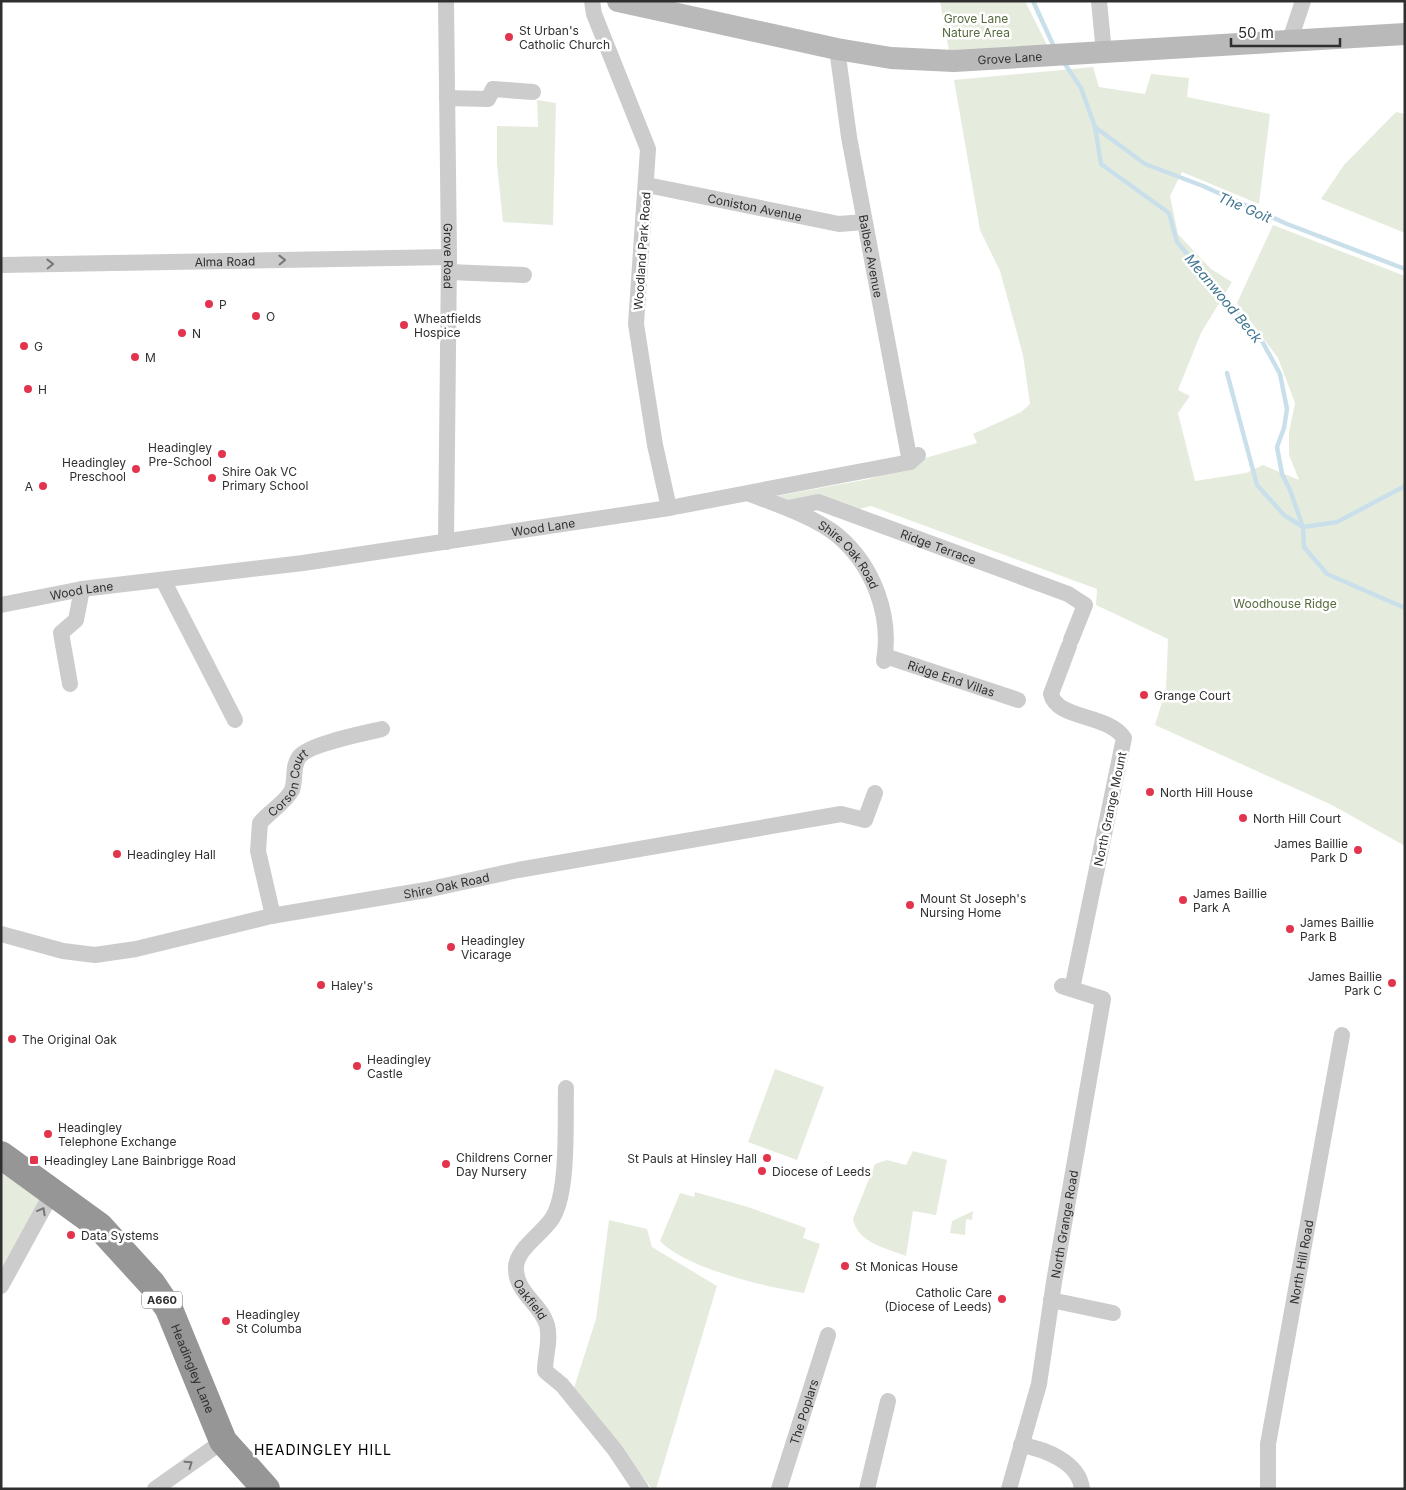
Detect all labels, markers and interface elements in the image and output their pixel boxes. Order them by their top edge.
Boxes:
park label: Grove Lane Nature Area [942,11,1010,40]
scale bar [1231,15,1340,47]
place label: St Urban's Catholic Church [519,23,610,52]
text: 50 m [1238,23,1274,42]
marker: St Urban's Catholic Church [503,31,515,43]
street label: Grove Lane [977,48,1043,67]
water label: The Goit [1216,188,1275,226]
street label: Coniston Avenue [706,190,803,224]
street label: Woodland Park Road [630,191,654,311]
street label: Balbec Avenue [856,213,887,299]
street label: Grove Road [441,223,457,289]
water label: Meanwood Beck [1182,250,1266,346]
street label: Alma Road [194,253,255,269]
one-way arrow [279,255,287,265]
one-way arrow [46,259,54,269]
place label: P [219,297,227,312]
marker: P [203,298,215,310]
place label: O [266,309,275,324]
marker: O [250,310,262,322]
place label: Wheatfields Hospice [414,311,481,340]
marker: Wheatfields Hospice [398,319,410,331]
place label: N [192,326,201,341]
marker: N [176,327,188,339]
place label: G [34,339,43,354]
marker: G [18,340,30,352]
place label: M [145,350,156,365]
marker: M [129,351,141,363]
place label: H [38,382,47,397]
marker: H [22,383,34,395]
place label: Headingley Pre-School [148,440,212,469]
marker: Headingley Pre-School [216,448,228,460]
place label: Headingley Preschool [62,455,126,484]
marker: Headingley Preschool [130,463,142,475]
place label: Shire Oak VC Primary School [222,464,308,493]
marker: Shire Oak VC Primary School [206,472,218,484]
place label: A [25,479,33,494]
marker: A [37,480,49,492]
street label: Wood Lane [510,515,576,539]
street label: Shire Oak Road [816,517,882,591]
street label: Ridge Terrace [899,526,978,567]
street label: Wood Lane [49,578,114,603]
park label: Woodhouse Ridge [1233,596,1337,611]
street label: Ridge End Villas [906,657,997,699]
place label: Grange Court [1154,688,1231,703]
marker: Grange Court [1138,689,1150,701]
street label: Corson Court [264,745,310,819]
street label: North Grange Mount [1091,750,1129,868]
place label: North Hill House [1160,785,1253,800]
marker: North Hill House [1144,786,1156,798]
place label: North Hill Court [1253,811,1341,826]
marker: North Hill Court [1237,812,1249,824]
place label: James Baillie Park D [1274,836,1348,865]
marker: James Baillie Park D [1352,844,1364,856]
place label: Headingley Hall [127,847,216,862]
marker: Headingley Hall [111,848,123,860]
street label: Shire Oak Road [402,869,491,901]
place label: James Baillie Park A [1193,886,1267,915]
place label: Mount St Joseph's Nursing Home [920,891,1026,920]
marker: James Baillie Park A [1177,894,1189,906]
marker: Mount St Joseph's Nursing Home [904,899,916,911]
place label: James Baillie Park B [1300,915,1374,944]
marker: James Baillie Park B [1284,923,1296,935]
place label: Headingley Vicarage [461,933,525,962]
marker: Headingley Vicarage [445,941,457,953]
place label: James Baillie Park C [1308,969,1382,998]
marker: James Baillie Park C [1386,977,1398,989]
place label: Haley's [331,978,373,993]
marker: Haley's [315,979,327,991]
place label: The Original Oak [22,1032,117,1047]
marker: The Original Oak [6,1033,18,1045]
place label: Headingley Castle [367,1052,431,1081]
marker: Headingley Castle [351,1060,363,1072]
place label: Headingley Telephone Exchange [58,1120,176,1149]
marker: Headingley Telephone Exchange [42,1128,54,1140]
place label: Childrens Corner Day Nursery [456,1150,553,1179]
place label: St Pauls at Hinsley Hall [627,1151,757,1166]
marker: St Pauls at Hinsley Hall [761,1152,773,1164]
place label: Headingley Lane Bainbrigge Road [44,1153,236,1168]
marker: Headingley Lane Bainbrigge Road [28,1154,40,1166]
marker: Childrens Corner Day Nursery [440,1158,452,1170]
place label: Diocese of Leeds [772,1164,871,1179]
marker: Diocese of Leeds [756,1165,768,1177]
street label: North Grange Road [1047,1169,1081,1279]
one-way arrow [36,1207,46,1216]
street label: North Hill Road [1286,1219,1316,1305]
place label: Data Systems [81,1228,159,1243]
marker: Data Systems [65,1229,77,1241]
place label: St Monicas House [855,1259,958,1274]
marker: St Monicas House [839,1260,851,1272]
street label: Oakfield [511,1276,551,1322]
place label: Catholic Care (Diocese of Leeds) [884,1285,992,1314]
road number: A660 [142,1292,182,1308]
marker: Catholic Care (Diocese of Leeds) [996,1293,1008,1305]
place label: Headingley St Columba [236,1307,302,1336]
marker: Headingley St Columba [220,1315,232,1327]
street label: Headingley Lane [168,1322,218,1415]
street label: The Poplars [786,1377,821,1446]
district label: HEADINGLEY HILL [254,1441,392,1458]
one-way arrow [184,1461,193,1470]

